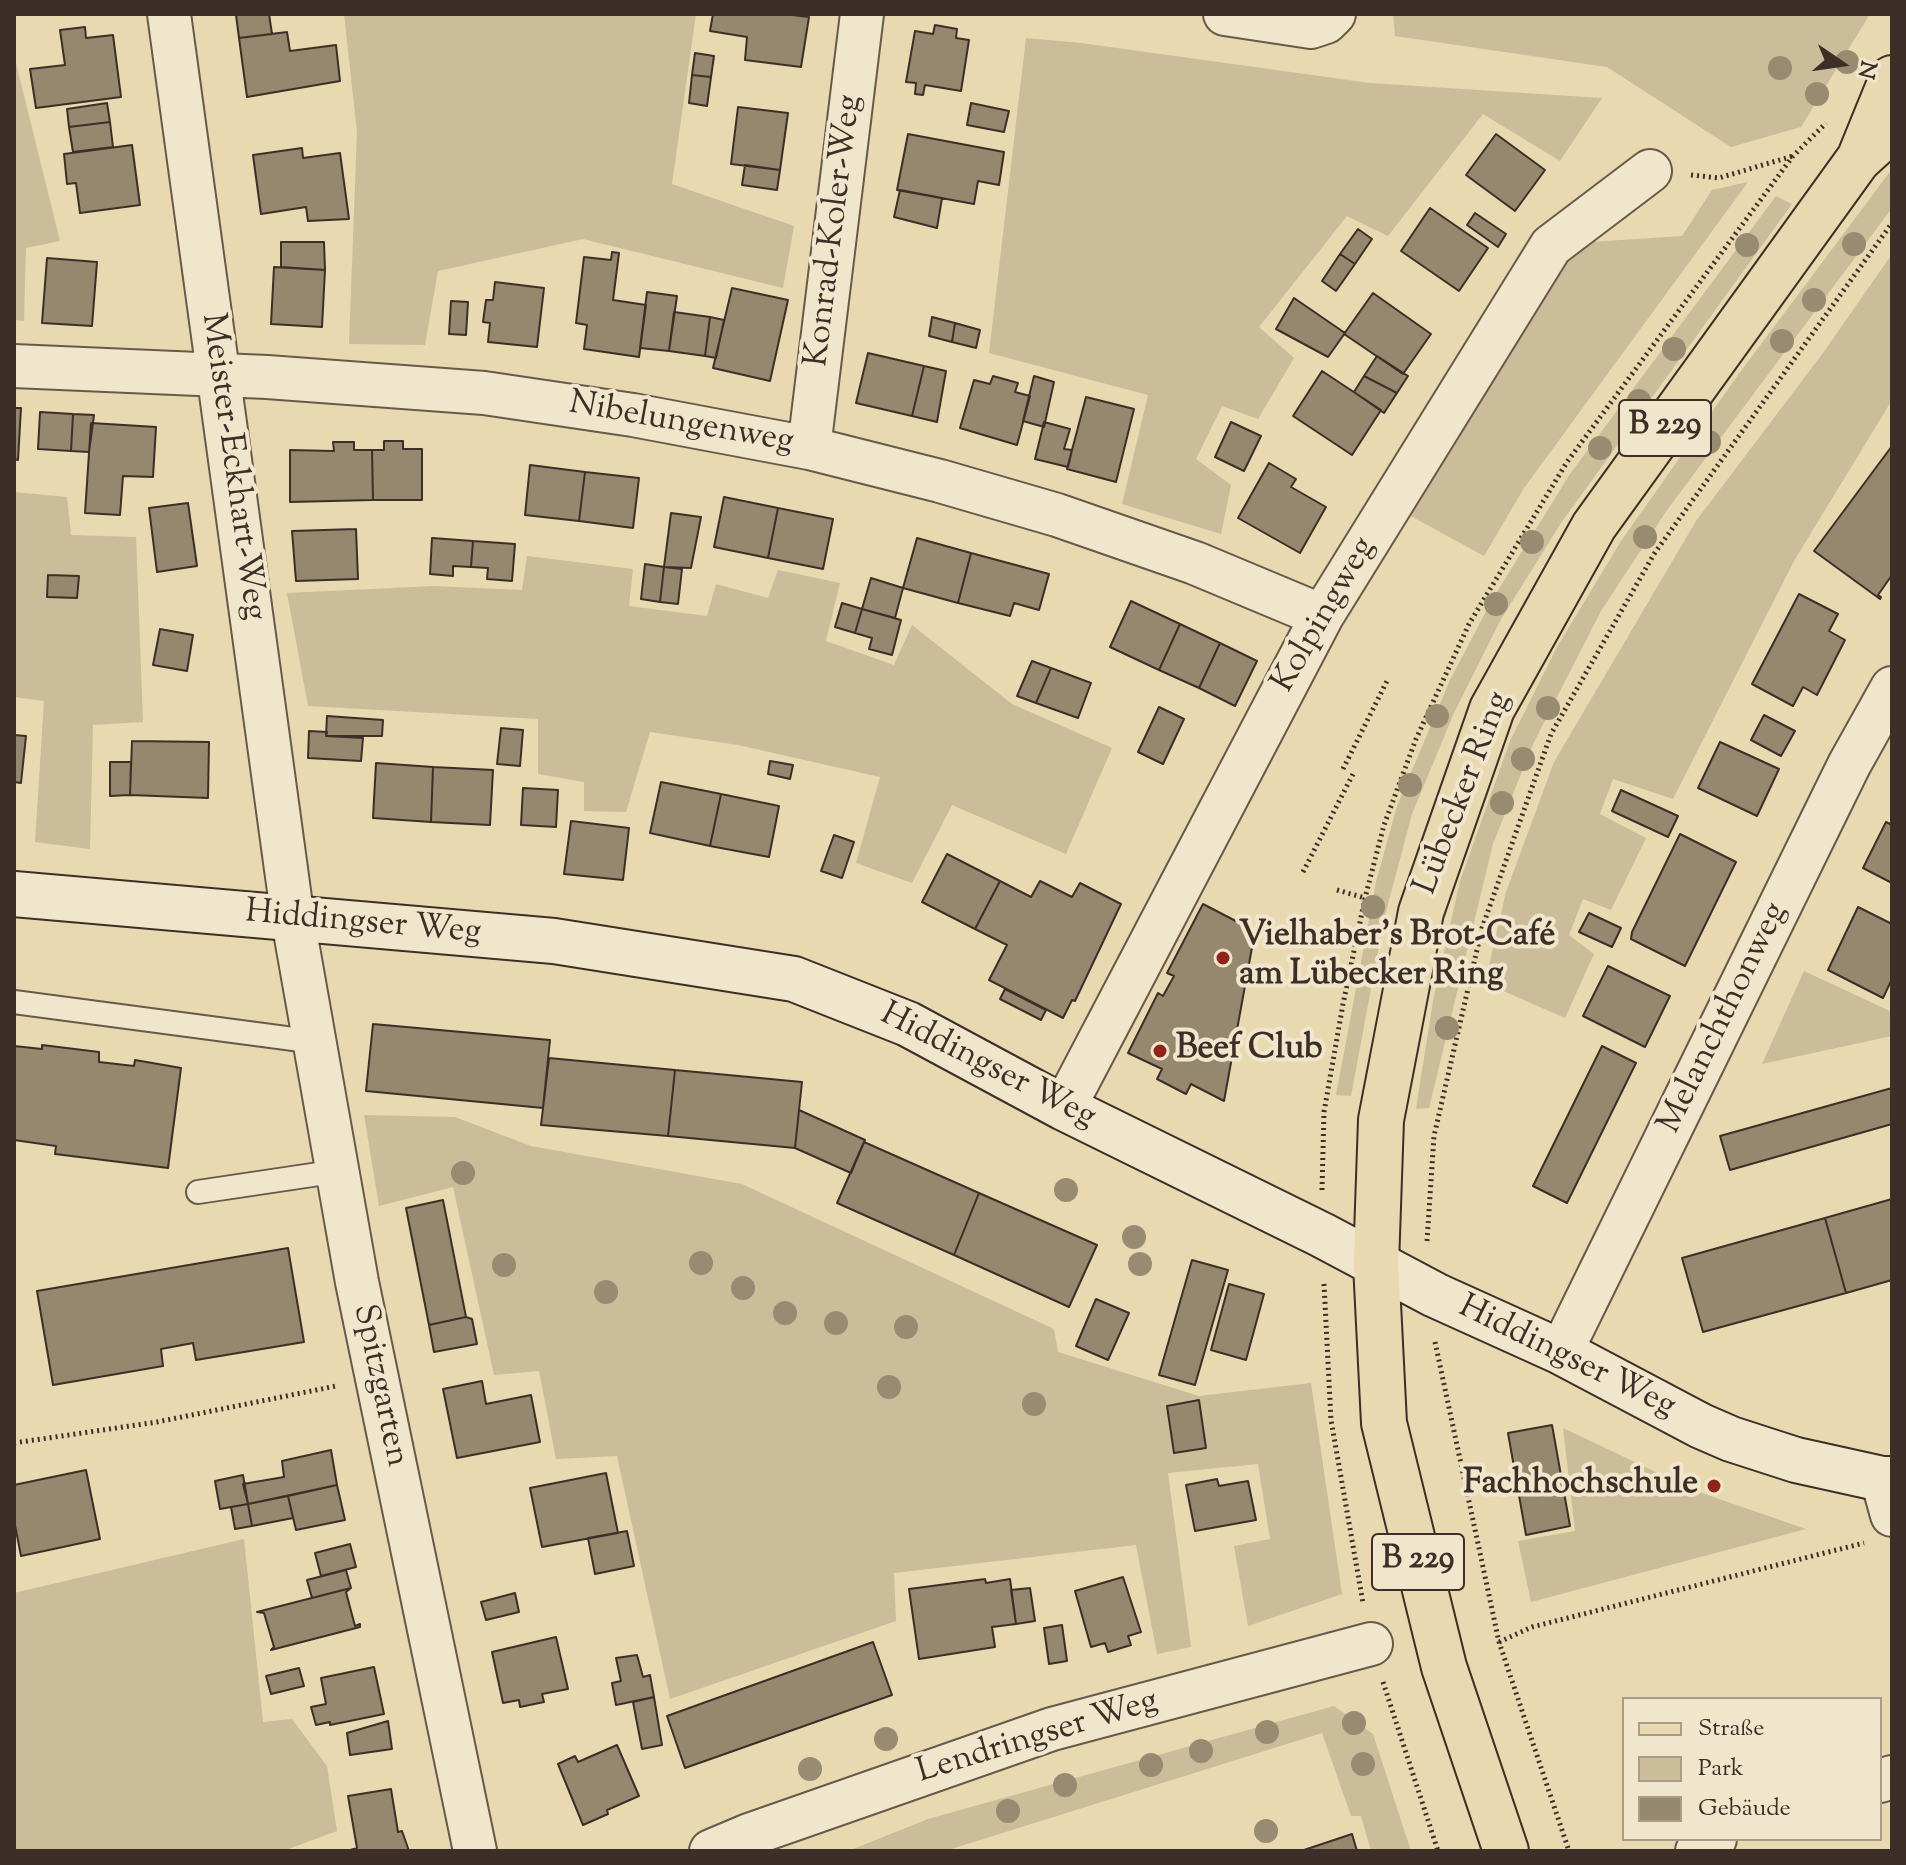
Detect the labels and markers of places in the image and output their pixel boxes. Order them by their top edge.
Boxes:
place label: Vielhaber's Brot-Café am Lübecker Ring [1239,918,1555,998]
marker: Vielhaber's Brot-Café am Lübecker Ring [1214,949,1232,967]
place label: Beef Club [1176,1031,1323,1071]
marker: Beef Club [1151,1042,1169,1060]
place label: Fachhochschule [1463,1466,1698,1506]
marker: Fachhochschule [1705,1477,1723,1495]

